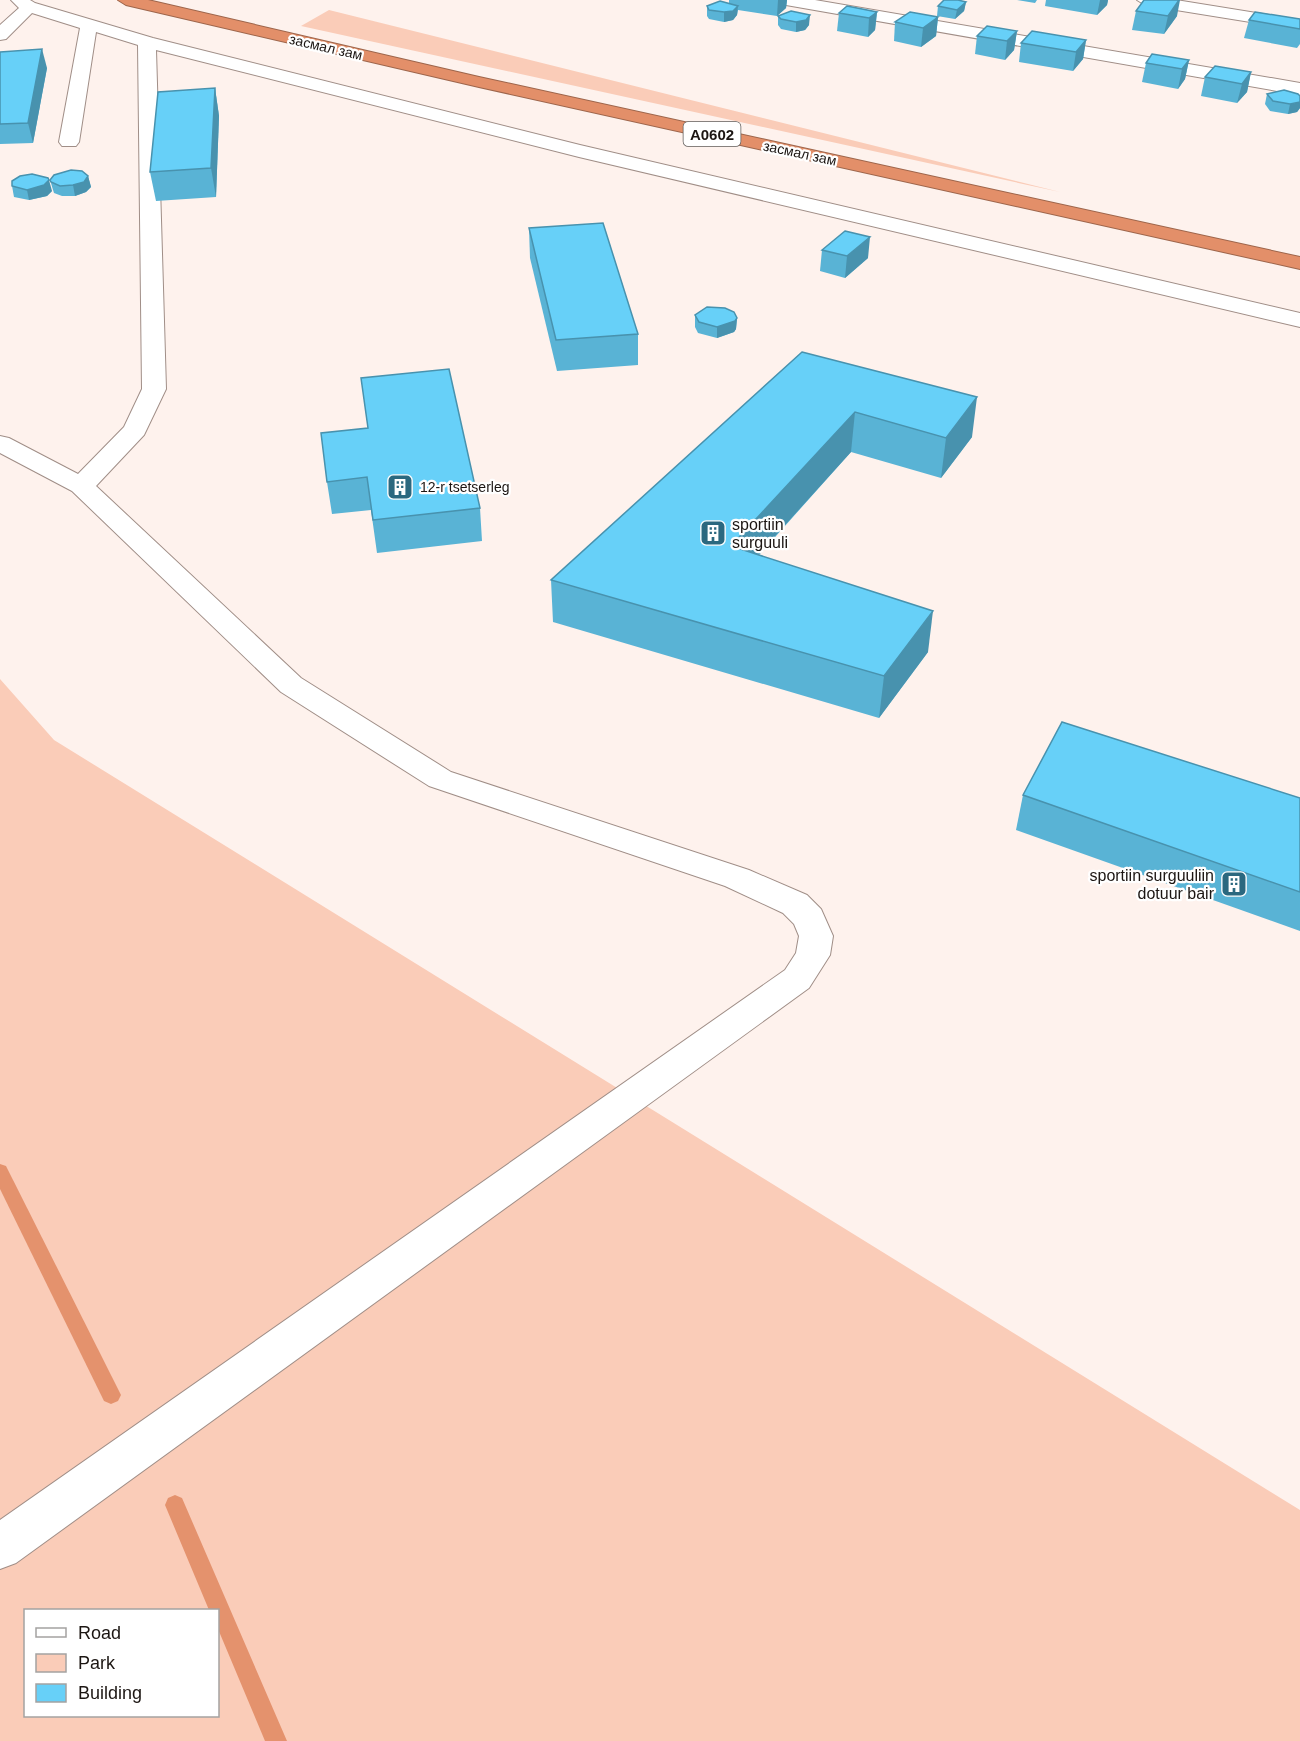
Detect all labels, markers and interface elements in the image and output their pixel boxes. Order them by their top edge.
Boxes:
street label: засмал зам [288,31,364,63]
road number: A0602 [684,122,740,146]
street label: засмал зам [762,137,838,169]
building icon: 12-r tsetserleg [385,472,415,502]
place label: 12-r tsetserleg [420,479,509,495]
place label: sportiin surguuli [732,516,788,551]
building icon: sportiin surguuli [698,518,728,548]
place label: sportiin surguuliin dotuur bair [1089,867,1215,902]
building icon: sportiin surguuliin dotuur bair [1219,869,1249,899]
legend [24,1609,219,1717]
text: Road [78,1623,121,1643]
text: Park [78,1653,116,1673]
text: Building [78,1683,142,1703]

